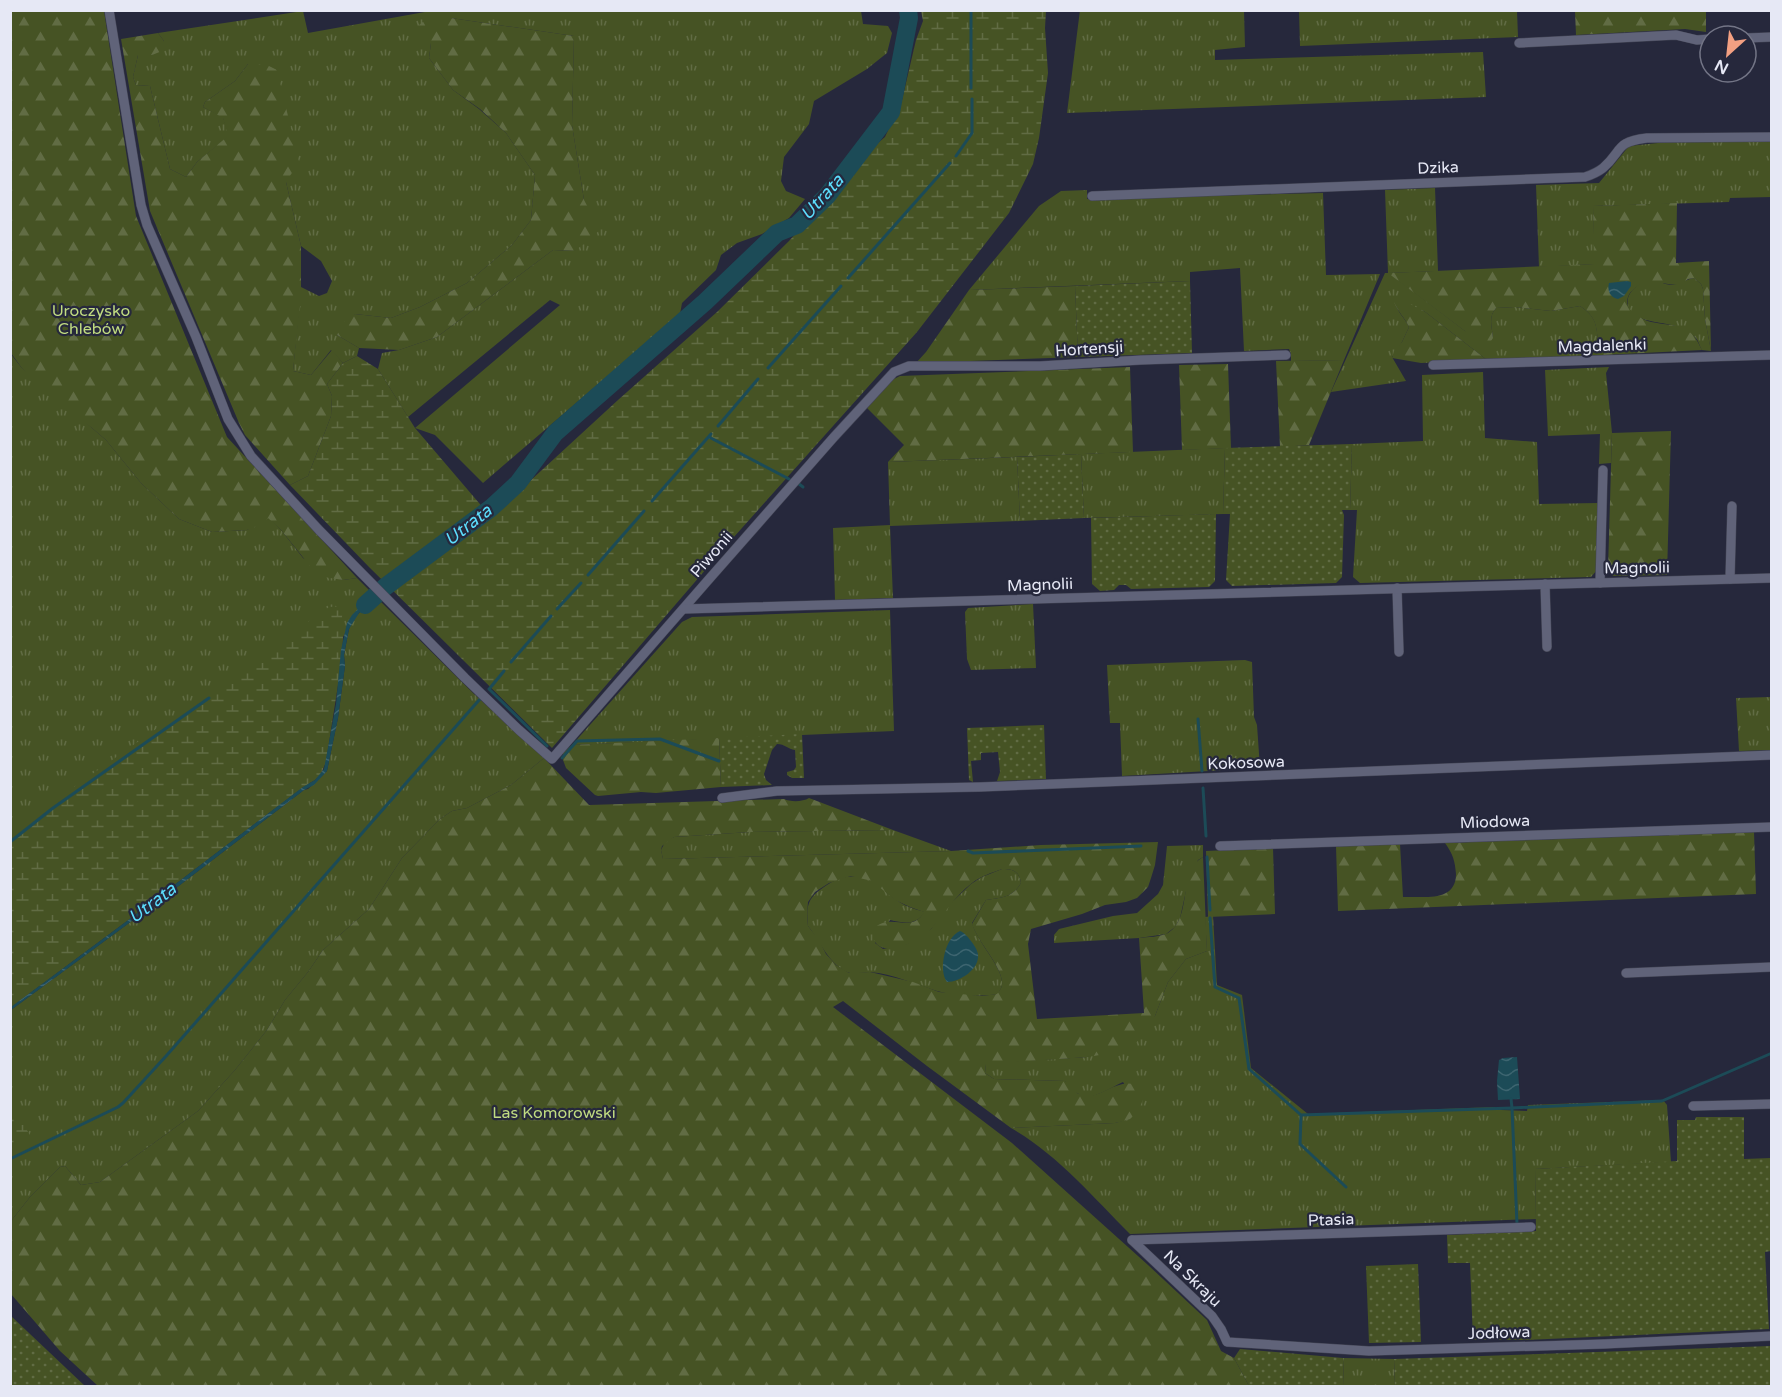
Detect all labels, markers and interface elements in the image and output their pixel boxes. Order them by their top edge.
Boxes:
north arrow [1698,24,1758,84]
text: N [1711,55,1732,78]
street label: Dzika [1417,157,1459,179]
water label: Utrata [796,169,849,224]
park label: Uroczysko Chlebów [52,301,130,339]
street label: Magdalenki [1557,334,1647,358]
street label: Hortensji [1054,337,1124,361]
water label: Utrata [440,499,497,550]
street label: Piwonii [686,527,737,582]
street label: Magnolii [1604,557,1670,579]
street label: Magnolii [1007,574,1073,596]
street label: Kokosowa [1207,752,1285,774]
street label: Miodowa [1460,811,1531,833]
water label: Utrata [124,877,181,928]
park label: Las Komorowski [492,1103,616,1123]
street label: Ptasia [1307,1209,1355,1231]
street label: Na Skraju [1159,1246,1226,1311]
street label: Jodłowa [1467,1322,1531,1344]

